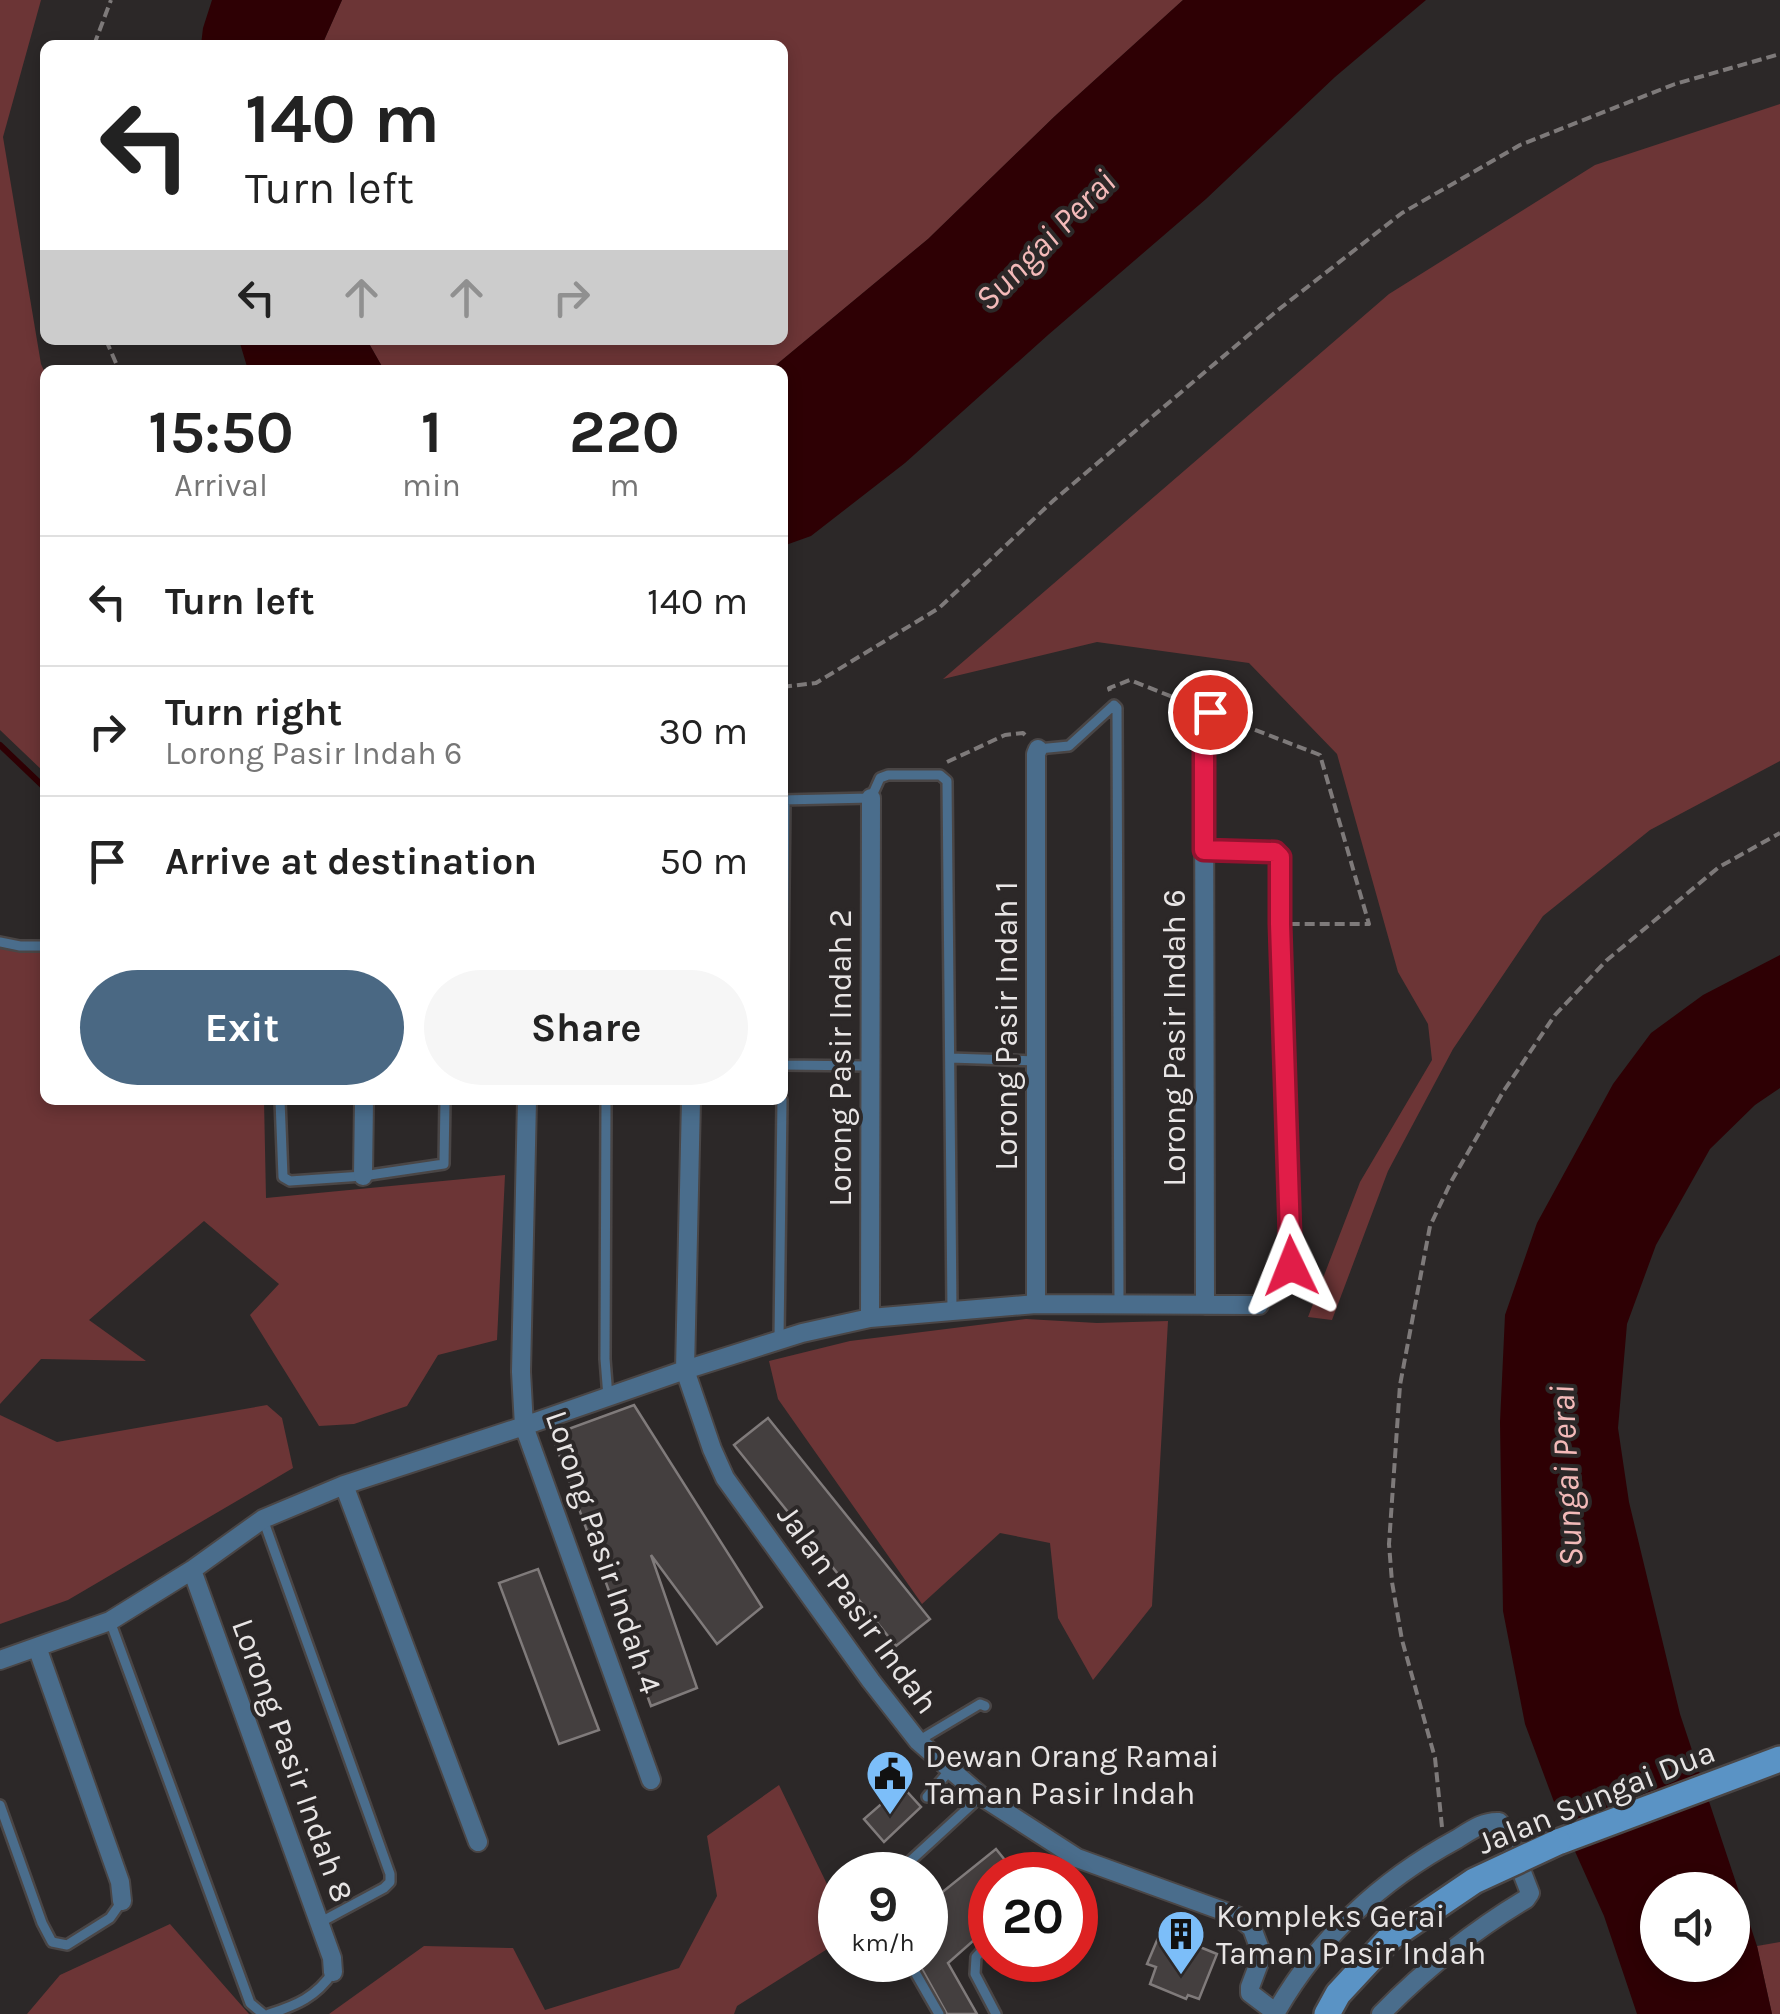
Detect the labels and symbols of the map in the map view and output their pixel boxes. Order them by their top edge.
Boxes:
water label: Sungai Perai [966,161,1124,319]
pin [1168,670,1253,755]
street label: Lorong Pasir Indah 1 [988,881,1025,1171]
street label: Lorong Pasir Indah 6 [1156,889,1193,1187]
street label: Lorong Pasir Indah 2 [822,909,859,1207]
position arrow [1239,1214,1343,1318]
water label: Sungai Perai [1541,1384,1592,1568]
street label: Lorong Pasir Indah 4 [538,1406,669,1699]
street label: Jalan Pasir Indah [769,1498,946,1721]
street label: Lorong Pasir Indah 8 [224,1613,361,1907]
street label: Jalan Sungai Dua [1472,1733,1720,1862]
place label: Dewan Orang Ramai Taman Pasir Indah [925,1738,1219,1812]
public building icon: Dewan Orang Ramai Taman Pasir Indah [864,1748,916,1816]
speed limit sign: 20 [968,1852,1098,1982]
place label: Kompleks Gerai Taman Pasir Indah [1216,1898,1486,1972]
building icon: Kompleks Gerai Taman Pasir Indah [1155,1908,1207,1976]

